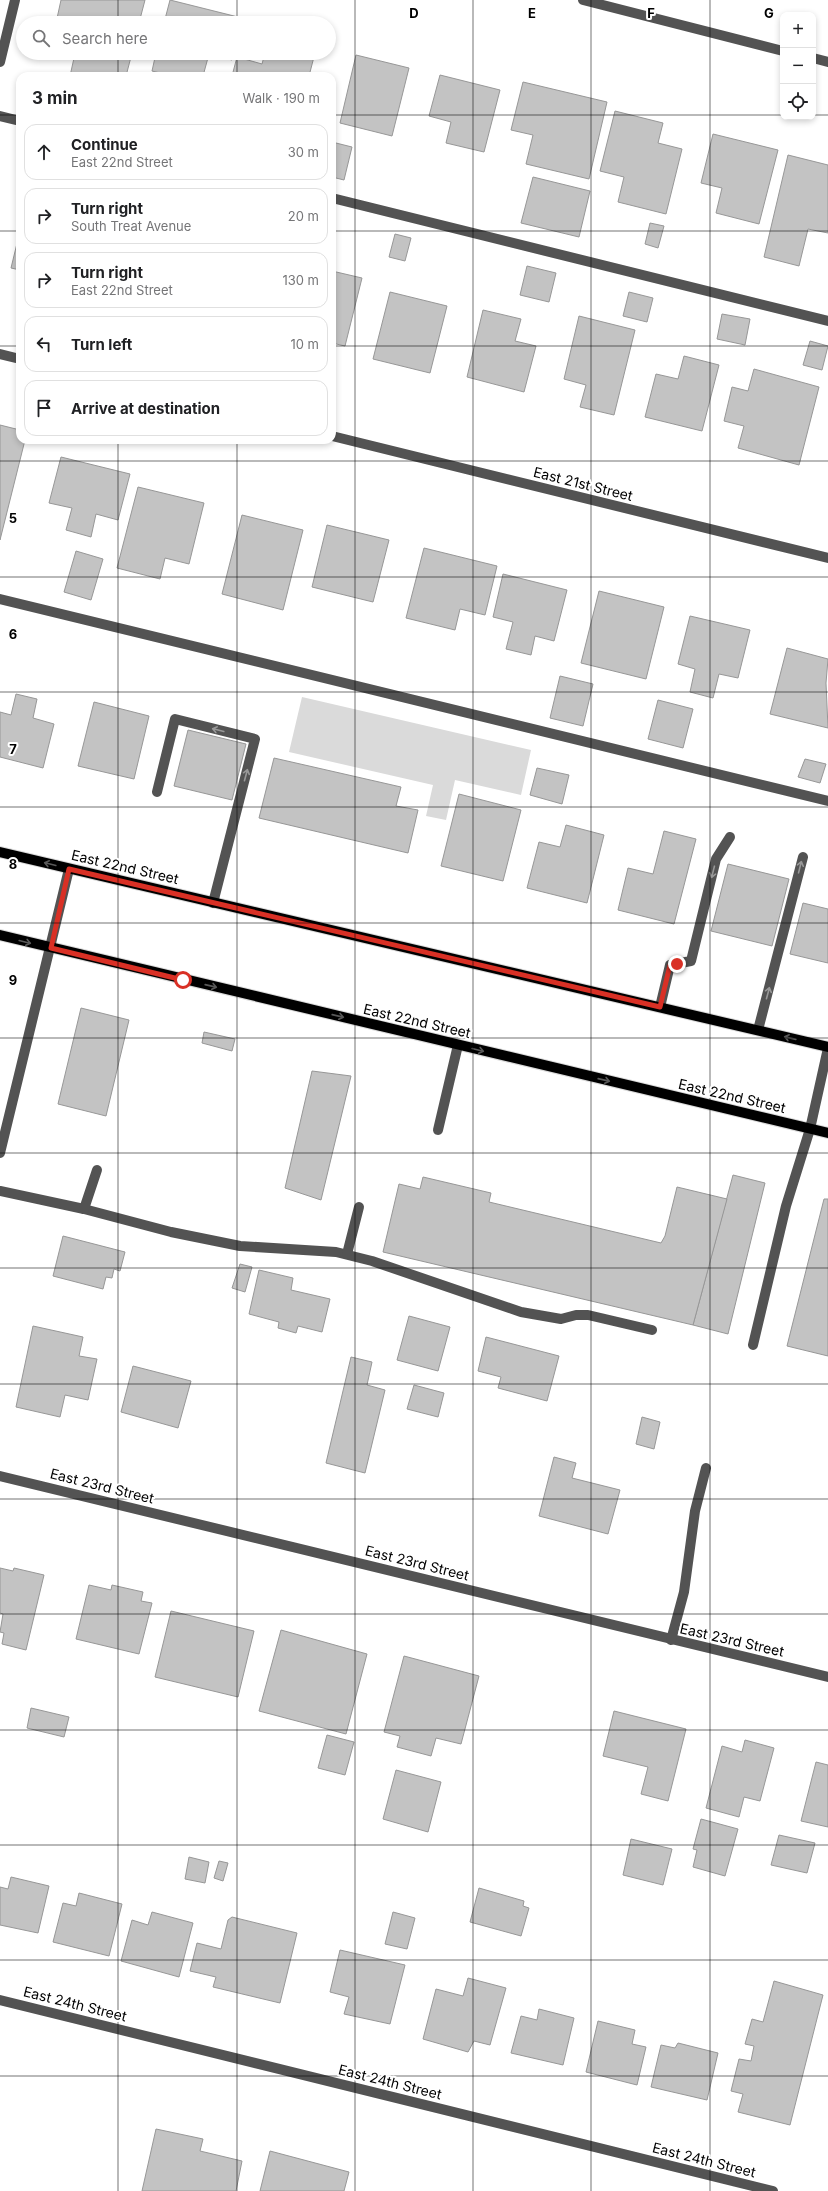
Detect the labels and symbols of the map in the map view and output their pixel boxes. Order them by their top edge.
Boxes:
text: D [409,5,419,21]
text: E [528,5,536,21]
text: F [647,5,655,21]
text: G [764,5,774,21]
street label: East 21st Street [532,463,635,504]
text: 5 [9,510,17,526]
text: 6 [9,626,17,642]
one-way arrow [211,725,224,733]
text: 7 [9,741,17,757]
one-way arrow [243,769,250,782]
street label: East 22nd Street [70,846,181,887]
text: 8 [9,856,17,872]
one-way arrow [44,860,57,867]
one-way arrow [797,860,804,873]
one-way arrow [709,865,716,878]
one-way arrow [19,938,32,946]
route end [668,955,686,973]
route start [174,971,192,989]
text: 9 [9,972,17,988]
one-way arrow [204,983,217,991]
one-way arrow [765,986,772,999]
street label: East 22nd Street [362,1000,473,1041]
one-way arrow [331,1013,344,1021]
one-way arrow [784,1033,797,1041]
one-way arrow [471,1046,484,1054]
street label: East 22nd Street [677,1075,788,1116]
one-way arrow [597,1077,610,1084]
street label: East 23rd Street [48,1464,156,1507]
street label: East 23rd Street [363,1541,471,1584]
street label: East 23rd Street [678,1619,786,1660]
street label: East 24th Street [22,1982,129,2025]
street label: East 24th Street [337,2060,444,2103]
street label: East 24th Street [651,2138,758,2181]

